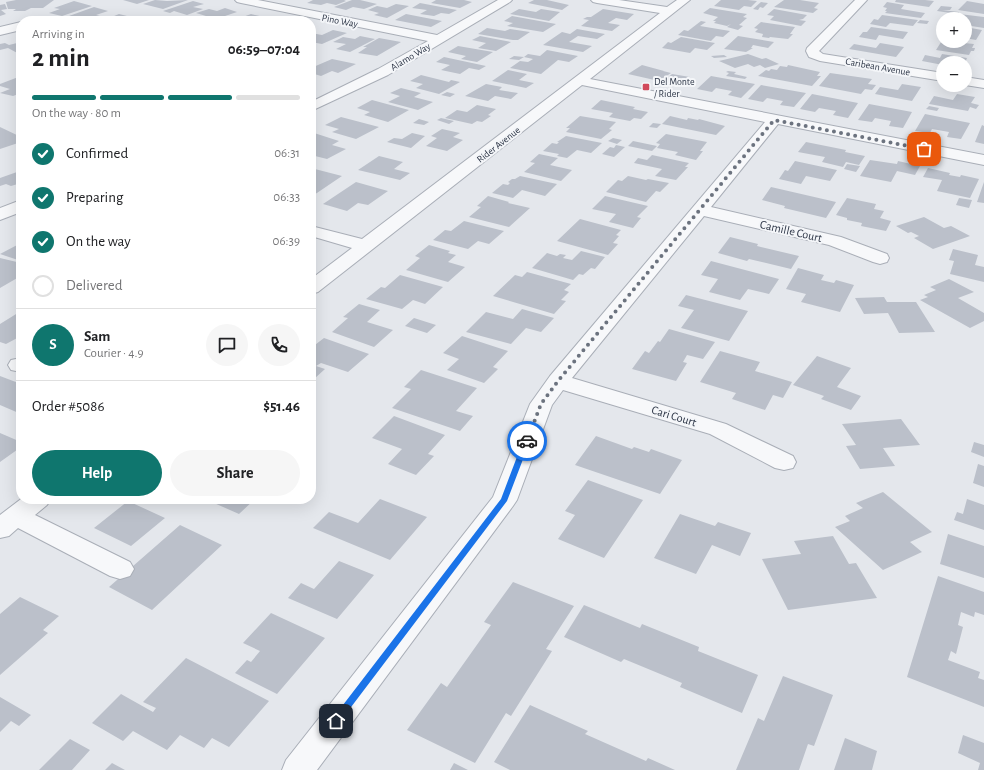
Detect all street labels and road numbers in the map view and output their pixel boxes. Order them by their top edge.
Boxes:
street label: Pino Way [321,13,359,30]
street label: Alamo Way [389,41,433,73]
street label: Caribean Avenue [845,56,911,78]
street label: Rider Avenue [475,125,522,165]
street label: Camille Court [759,218,823,244]
street label: Cari Court [650,404,698,429]

